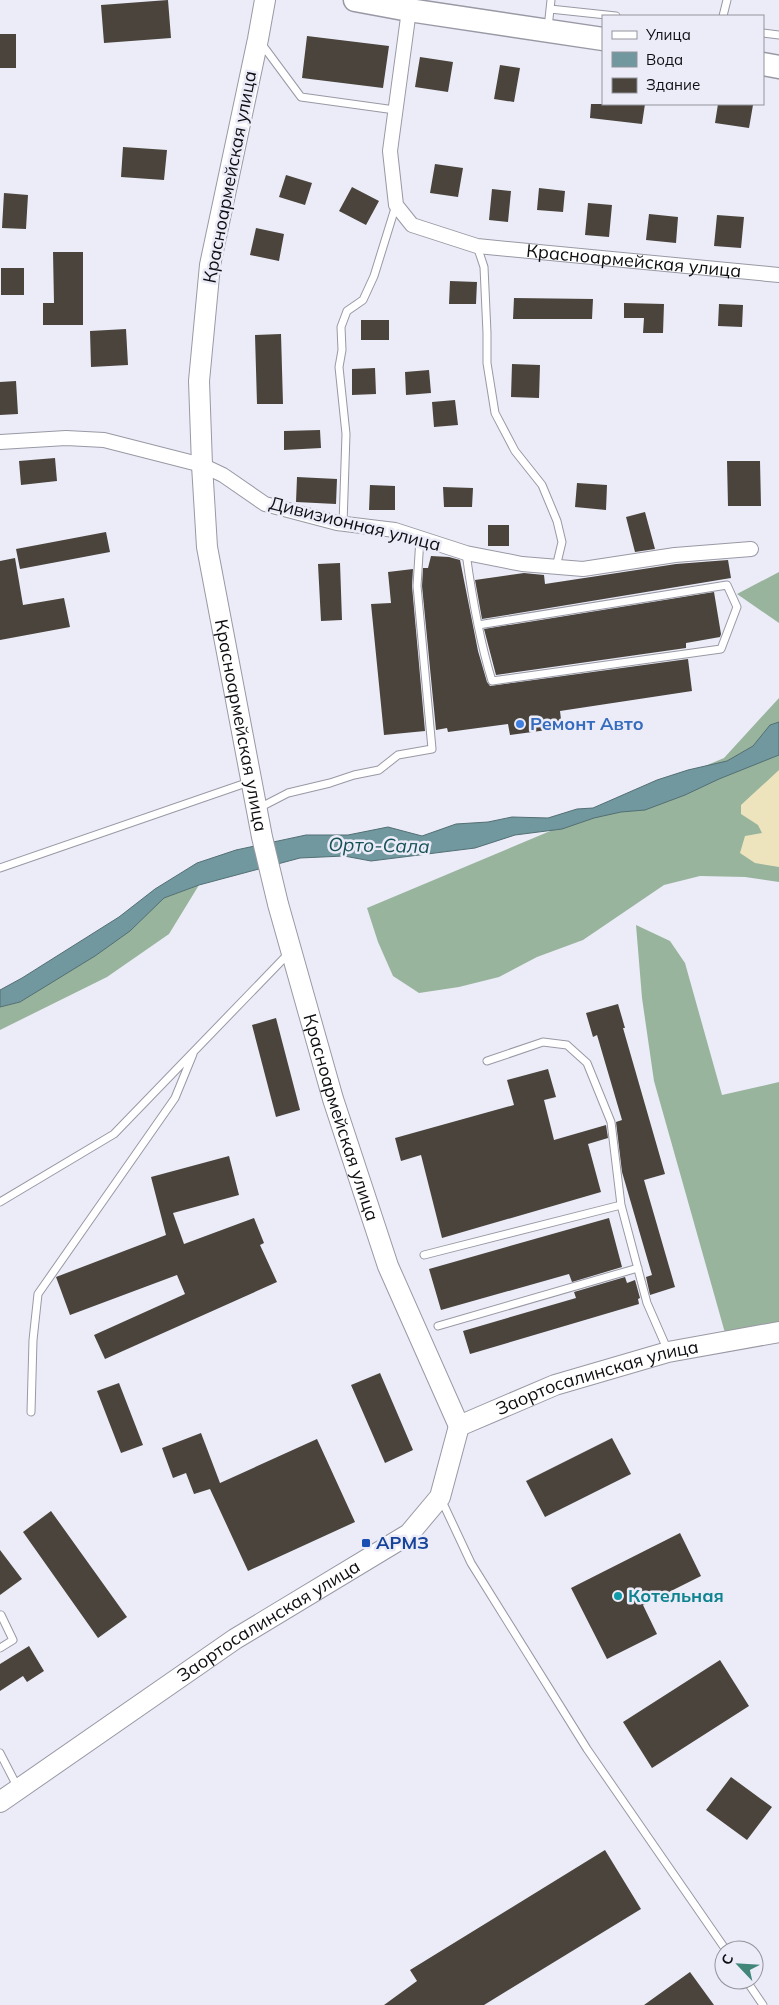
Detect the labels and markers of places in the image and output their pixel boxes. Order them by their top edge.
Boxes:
place label: Ремонт Авто [530,712,644,735]
marker: Ремонт Авто [514,718,526,730]
place label: АРМЗ [376,1531,429,1554]
marker: АРМЗ [360,1537,372,1549]
place label: Котельная [628,1584,724,1607]
marker: Котельная [612,1590,624,1602]

